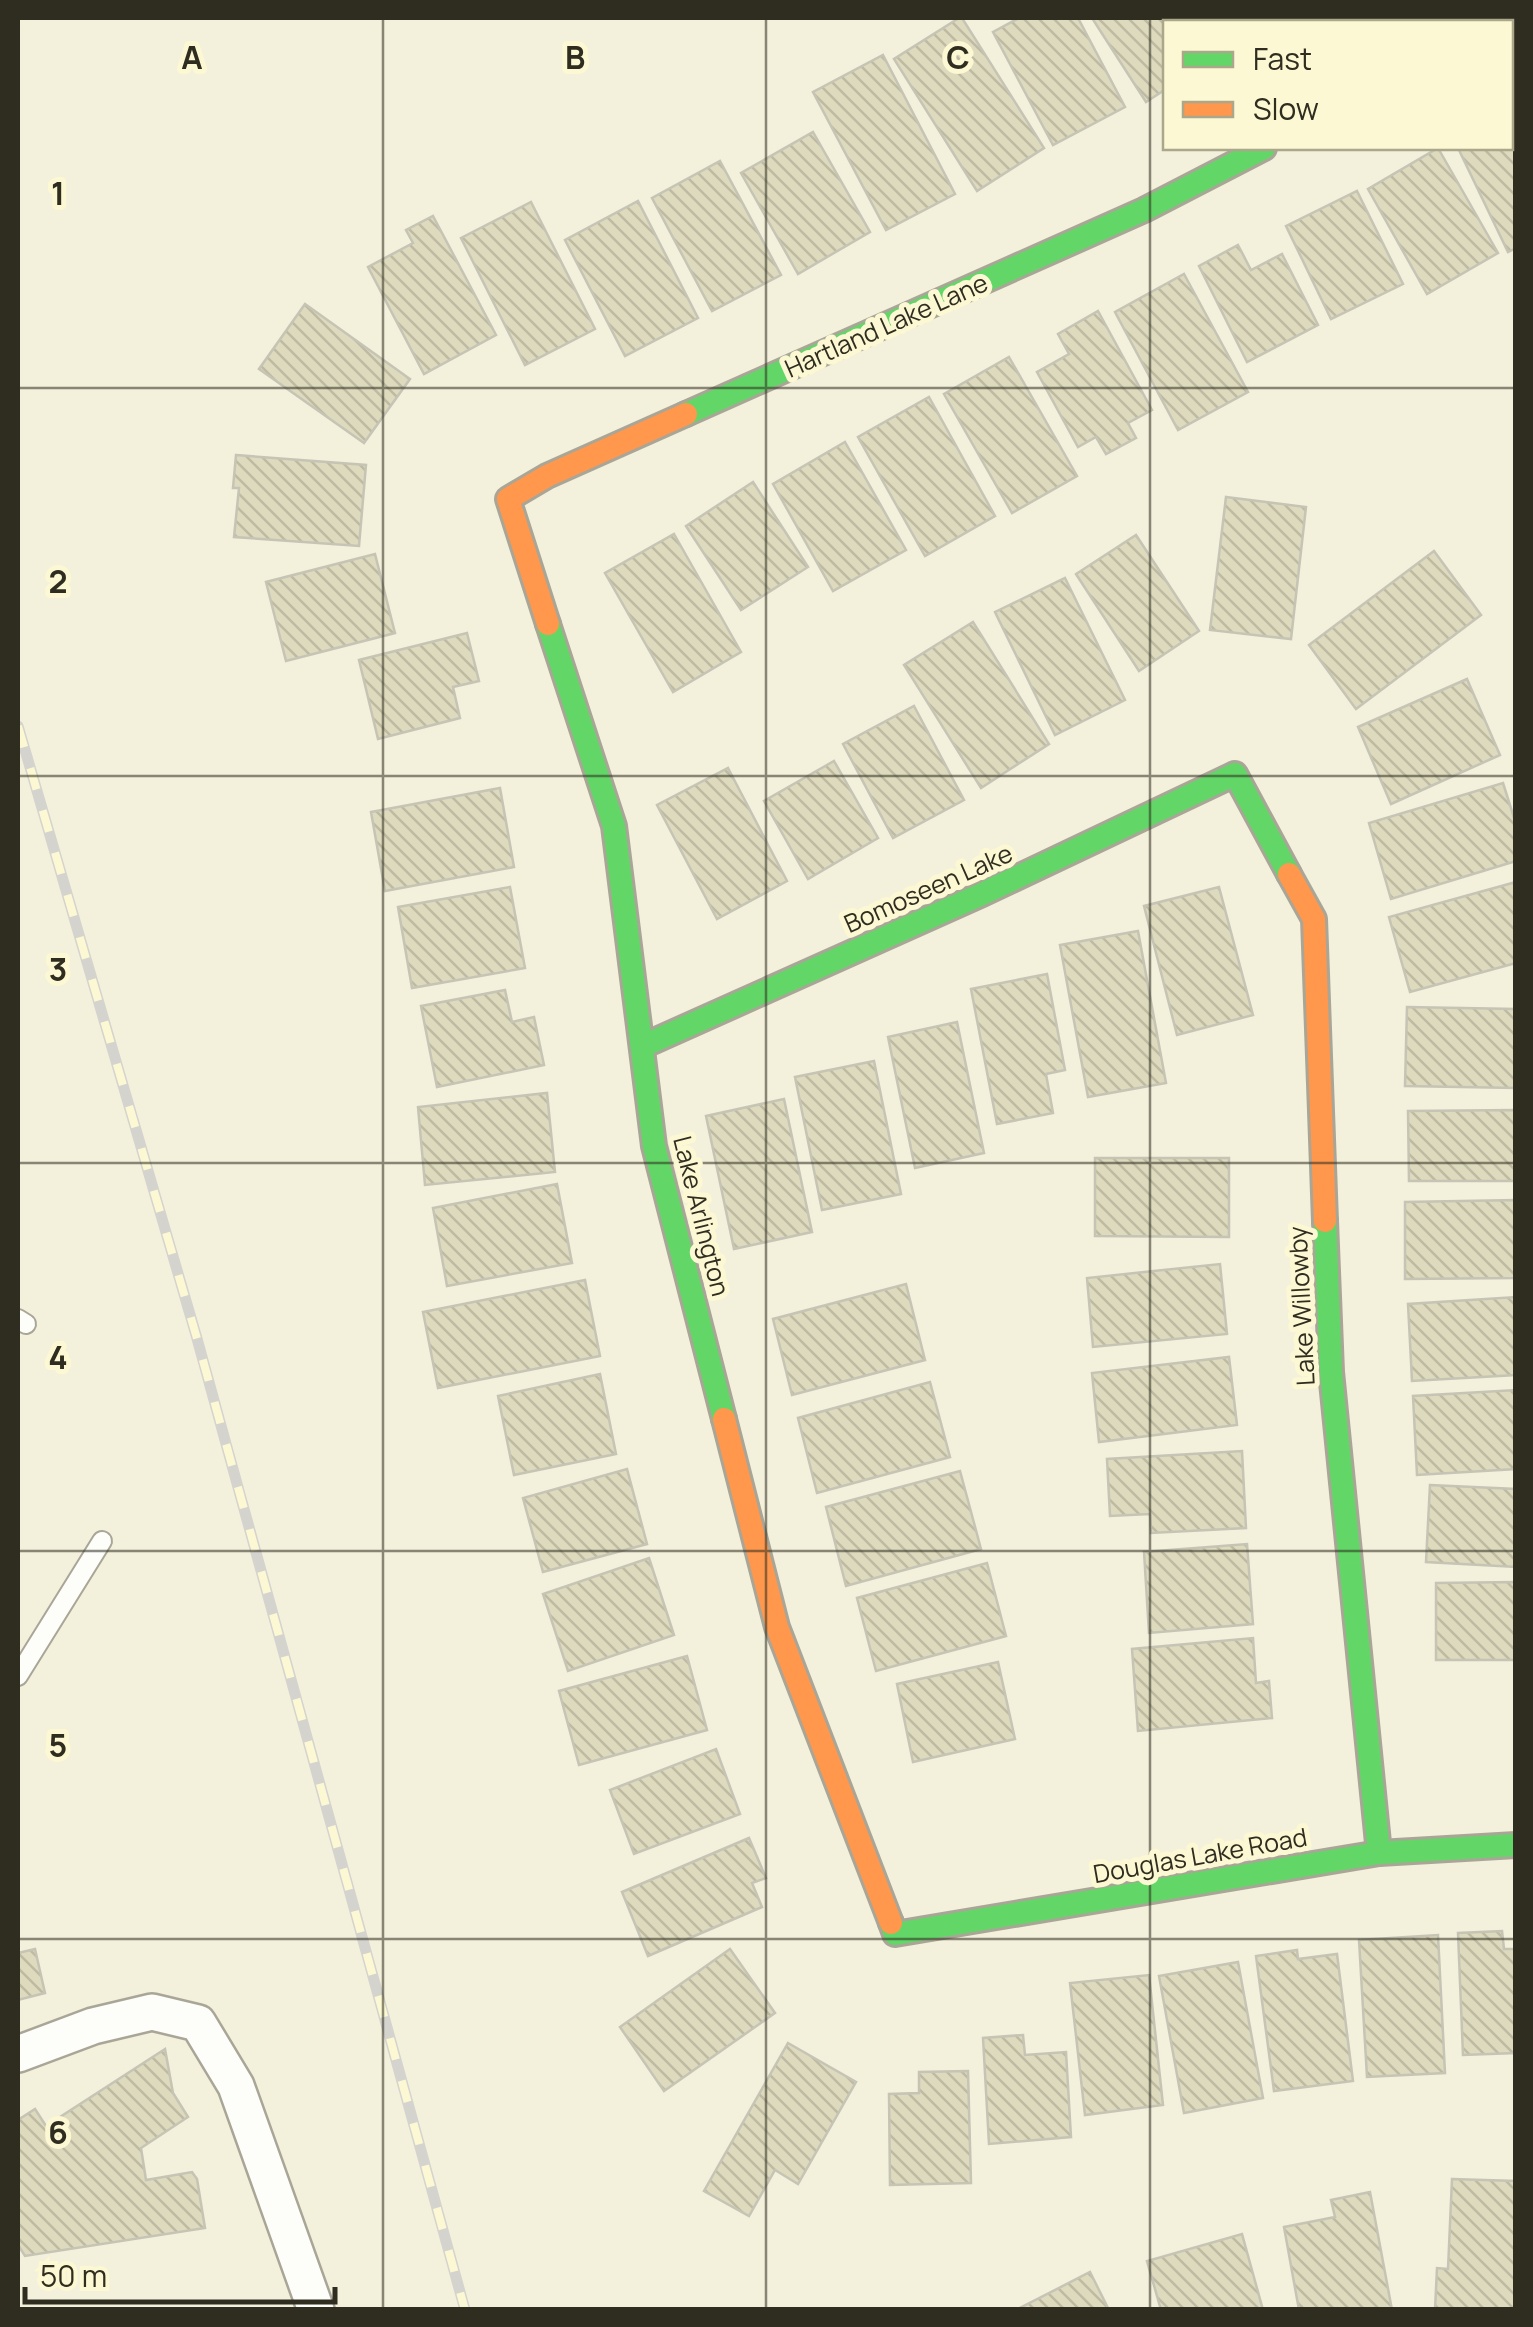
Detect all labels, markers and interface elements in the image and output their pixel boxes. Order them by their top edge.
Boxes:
legend [1163,20,1513,150]
text: A [181,35,203,79]
text: B [565,35,585,79]
text: C [946,35,970,79]
text: Fast [1253,38,1312,79]
text: Slow [1253,88,1319,129]
text: 1 [51,171,65,215]
street label: Hartland Lake Lane [779,265,993,385]
text: 2 [48,559,68,603]
street label: Bomoseen Lake [838,835,1018,941]
text: 3 [49,947,67,991]
street label: Lake Arlington [665,1132,739,1300]
street label: Lake Willowby [1279,1225,1323,1387]
text: 4 [48,1335,68,1379]
text: 5 [49,1723,67,1767]
street label: Douglas Lake Road [1090,1819,1310,1891]
text: 6 [48,2110,68,2154]
scale bar [25,2242,335,2304]
text: 50 m [40,2255,107,2296]

